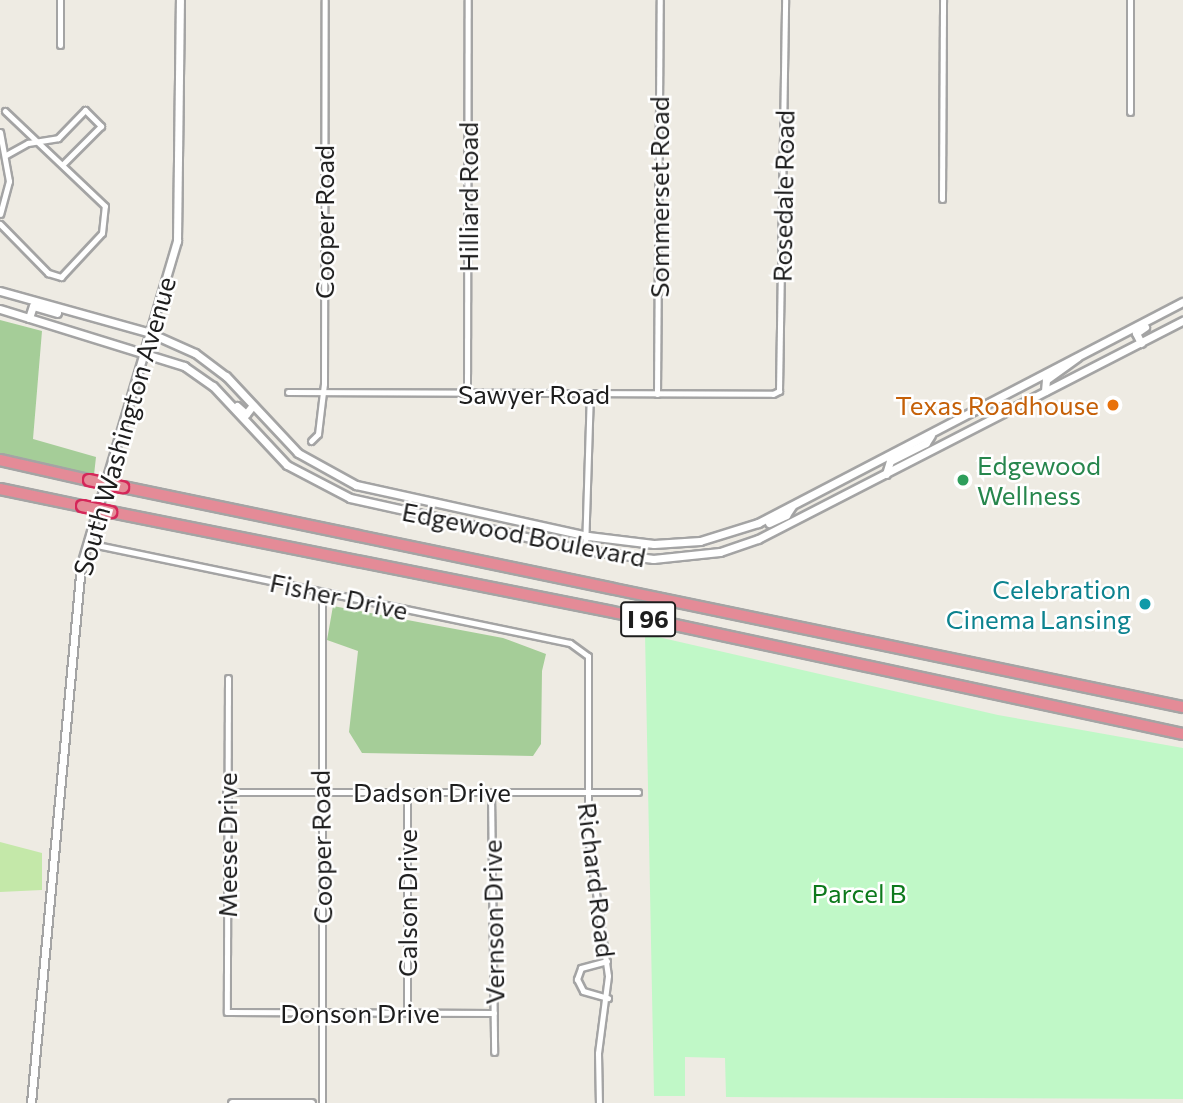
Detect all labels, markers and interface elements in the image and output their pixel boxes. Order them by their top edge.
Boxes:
street label: Sommerset Road [643,96,675,298]
street label: Rosedale Road [766,110,800,282]
street label: Hilliard Road [452,122,484,272]
street label: Cooper Road [308,145,340,299]
street label: South Washington Avenue [66,273,182,579]
street label: Sawyer Road [458,378,610,410]
place label: Texas Roadhouse [895,389,1099,421]
marker: Texas Roadhouse [1105,397,1121,413]
place label: Edgewood Wellness [977,449,1101,510]
marker: Edgewood Wellness [955,472,971,488]
street label: Edgewood Boulevard [400,495,648,573]
street label: Fisher Drive [267,566,411,626]
place label: Celebration Cinema Lansing [946,573,1131,634]
marker: Celebration Cinema Lansing [1137,596,1153,612]
road number: I 96 [620,598,676,640]
street label: Cooper Road [304,770,338,924]
street label: Meese Drive [211,772,243,918]
street label: Dadson Drive [353,776,511,808]
street label: Richard Road [572,801,622,959]
street label: Calson Drive [391,829,423,977]
street label: Vernson Drive [476,839,510,1005]
park label: Parcel B [812,877,906,909]
street label: Donson Drive [280,997,440,1029]

